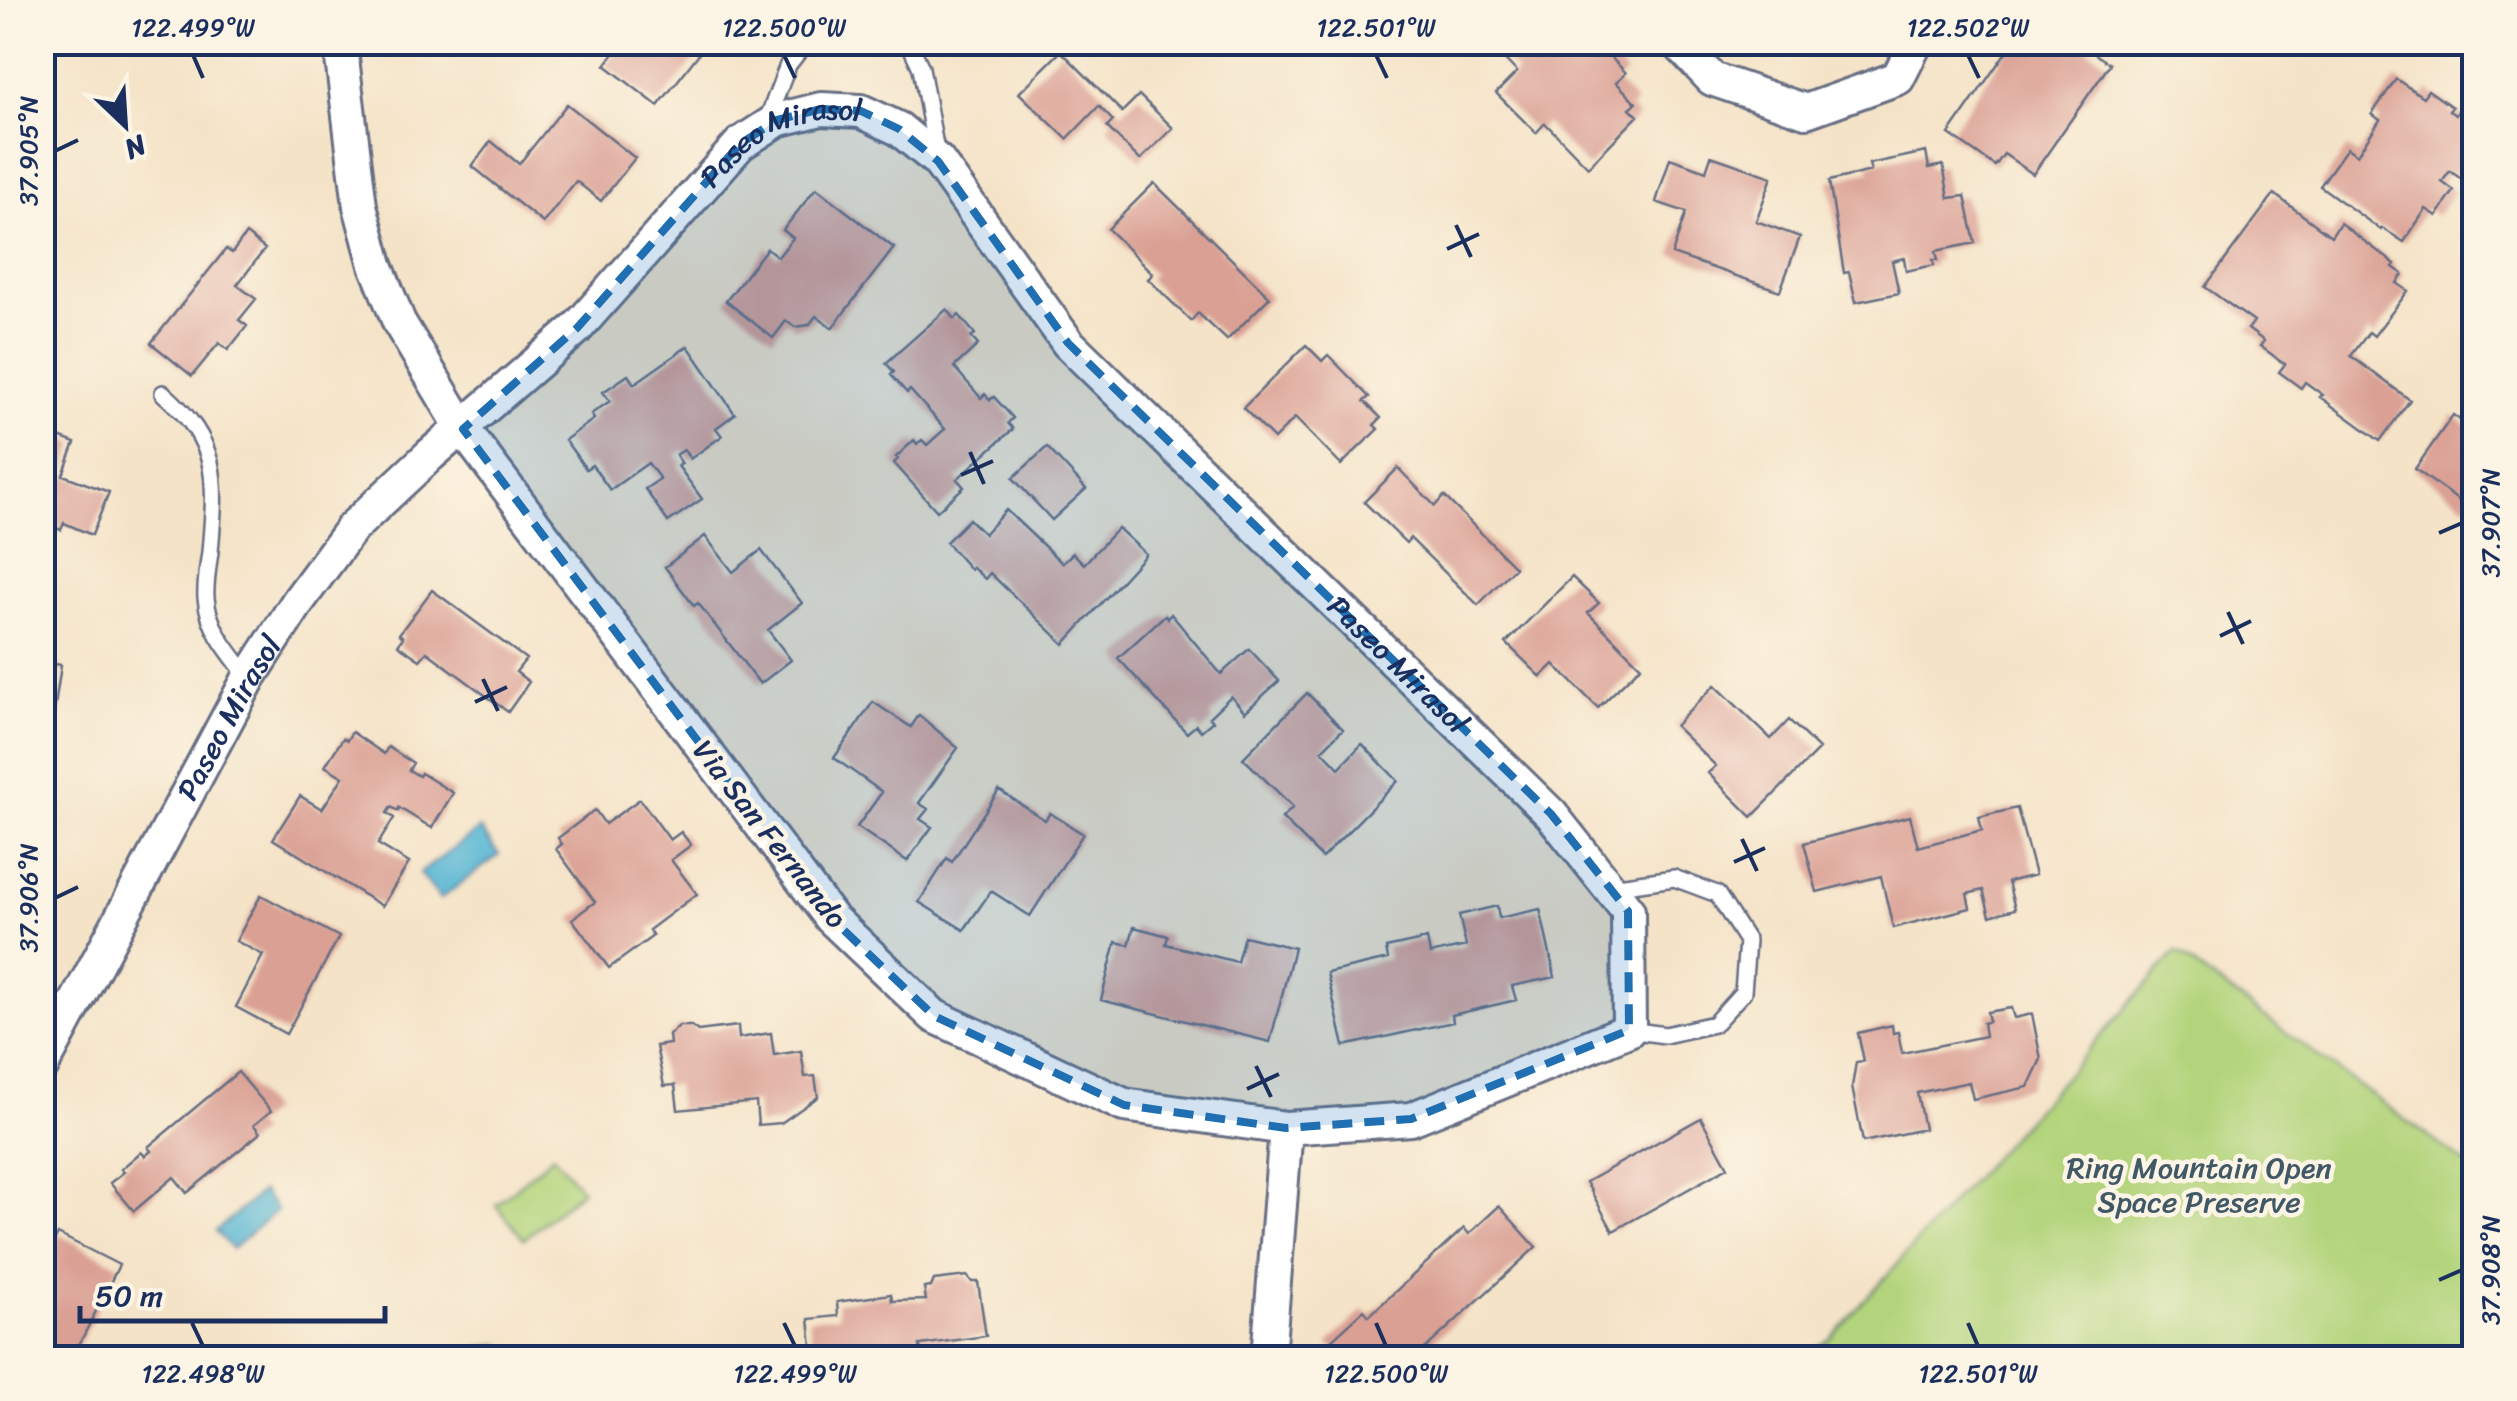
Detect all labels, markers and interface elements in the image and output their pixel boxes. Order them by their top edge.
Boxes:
text: 122.499°W [131,5,255,50]
text: 122.500°W [722,5,847,50]
text: 122.501°W [1317,5,1436,50]
text: 122.502°W [1907,5,2030,50]
north arrow [75,75,175,175]
street label: Paseo Mirasol [685,81,865,201]
text: 37.905°N [6,95,51,206]
text: N [116,120,155,174]
text: 37.907°N [2468,468,2513,578]
street label: Paseo Mirasol [1314,582,1483,749]
street label: Paseo Mirasol [161,623,298,811]
street label: Via San Fernando [678,727,862,941]
text: 37.906°N [6,843,51,952]
park label: Ring Mountain Open Space Preserve [2066,1141,2332,1229]
text: 37.908°N [2468,1214,2513,1325]
scale bar [80,1261,385,1323]
text: 50 m [95,1269,163,1323]
text: 122.498°W [141,1351,265,1396]
text: 122.499°W [733,1351,857,1396]
text: 122.500°W [1324,1351,1449,1396]
text: 122.501°W [1919,1351,2038,1396]

